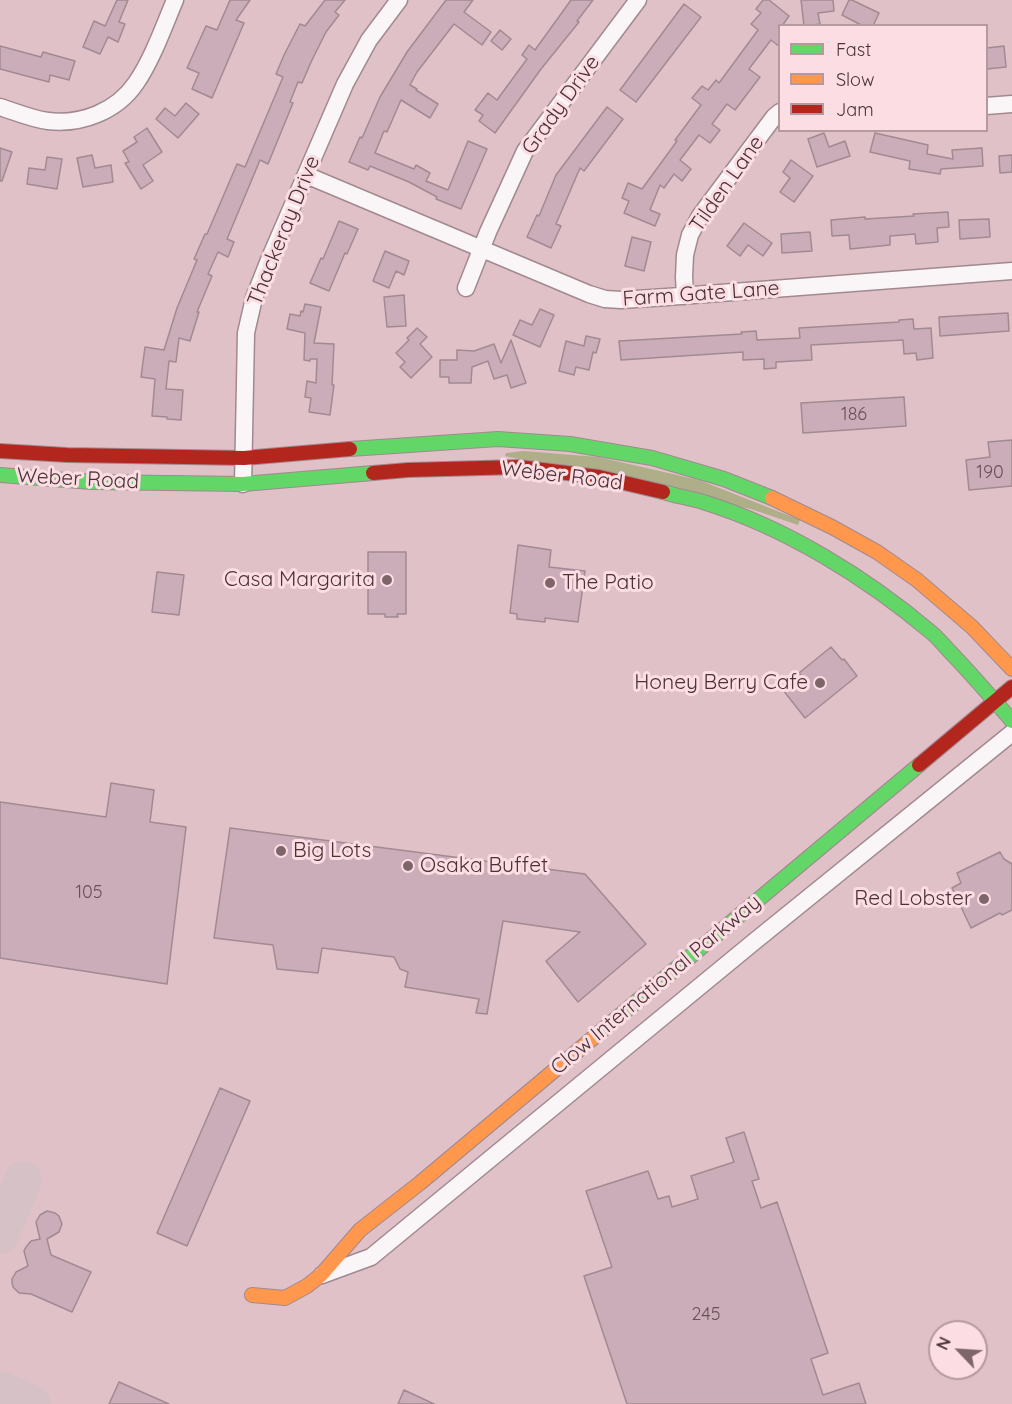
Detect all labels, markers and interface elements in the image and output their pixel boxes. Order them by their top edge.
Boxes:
legend [778,24,988,132]
text: Fast [836,38,871,61]
street label: Grady Drive [517,51,605,159]
text: Slow [836,68,874,91]
text: Jam [836,98,874,121]
street label: Tilden Lane [685,131,769,237]
street label: Thackeray Drive [242,152,326,310]
street label: Farm Gate Lane [622,276,780,312]
house number: 186 [841,404,867,426]
street label: Weber Road [500,456,624,496]
house number: 190 [976,462,1004,484]
street label: Weber Road [16,463,140,495]
place label: Casa Margarita [224,567,375,593]
place label: The Patio [562,570,654,596]
marker: Casa Margarita [380,573,394,587]
marker: The Patio [543,576,557,590]
place label: Honey Berry Cafe [634,670,808,696]
marker: Honey Berry Cafe [813,676,827,690]
place label: Big Lots [293,838,371,864]
marker: Big Lots [274,844,288,858]
place label: Osaka Buffet [420,853,548,879]
marker: Osaka Buffet [401,859,415,873]
house number: 105 [75,882,103,904]
place label: Red Lobster [854,886,972,912]
street label: Clow International Parkway [546,890,766,1080]
marker: Red Lobster [977,892,991,906]
house number: 245 [691,1304,721,1326]
north arrow [928,1320,988,1380]
text: N [932,1334,955,1353]

